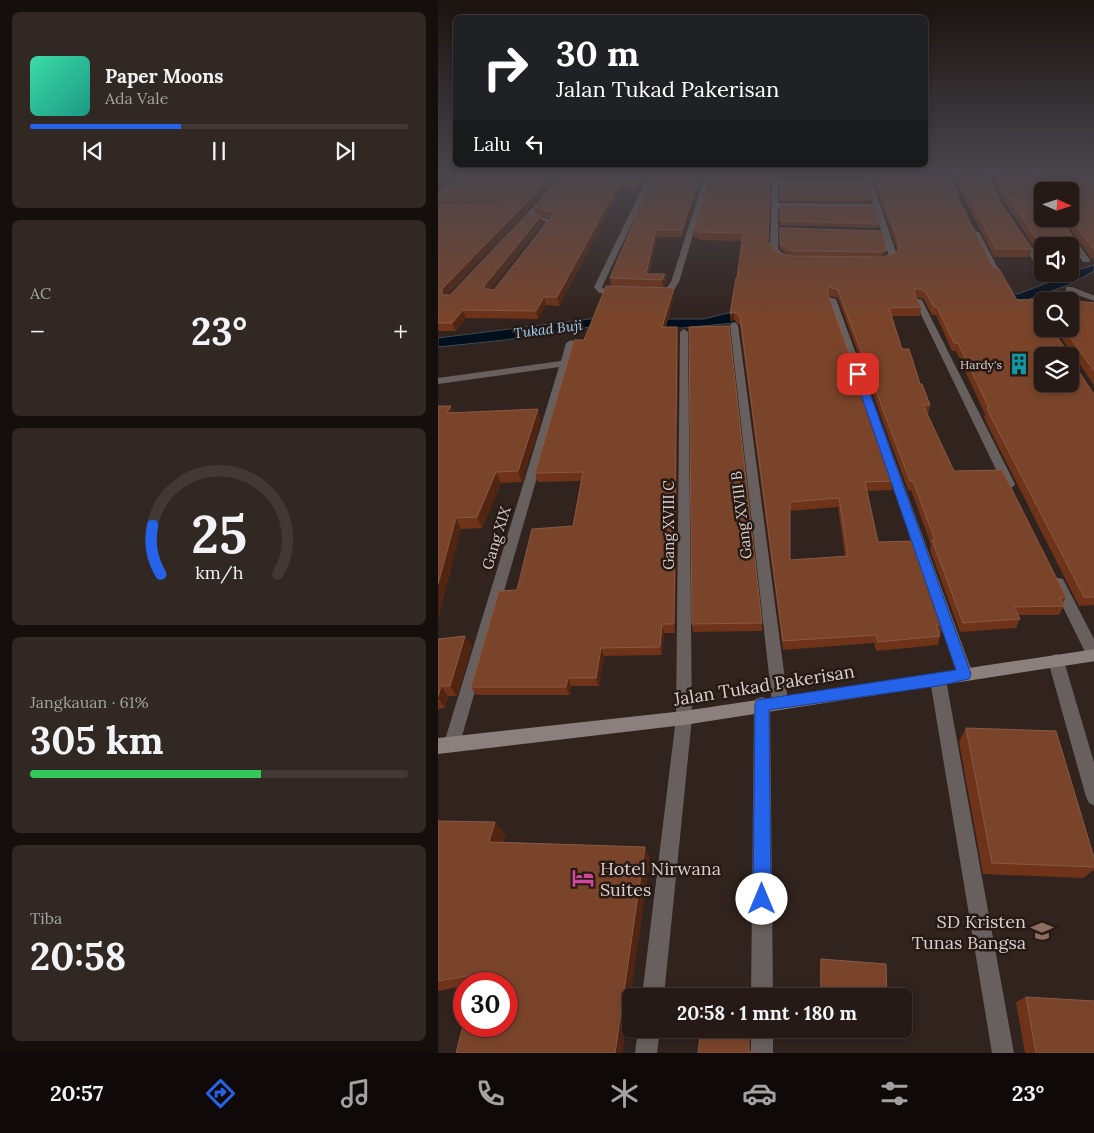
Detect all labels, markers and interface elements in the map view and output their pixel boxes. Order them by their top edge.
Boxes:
text: 30 m [556,31,639,76]
icon: right [473,35,538,100]
text: Paper Moons [105,64,224,88]
text: Jalan Tukad Pakerisan [556,75,779,103]
text: Ada Vale [105,88,168,108]
icon: left [521,130,549,158]
text: Lalu [473,132,511,156]
icon: previous [79,137,107,165]
icon: pause [205,137,233,165]
icon: next [331,137,359,165]
north arrow [1034,182,1079,228]
map controls [1034,182,1079,392]
button: sound [1034,237,1079,282]
text: AC [30,283,51,303]
button: search [1034,292,1079,337]
text: 23° [191,307,247,355]
text: − [30,314,45,350]
text: + [393,314,408,350]
water label: Tukad Buji [513,316,584,342]
button: layers [1034,347,1079,392]
building icon: Hardy's [1006,351,1032,377]
pin [837,353,879,395]
place label: Hardy's [960,357,1002,372]
icon: arrive [844,360,872,388]
street label: Gang XVIII B [726,470,756,560]
street label: Gang XVIII C [659,480,678,570]
text: 25 [191,501,247,567]
street label: Gang XIX [477,504,515,572]
text: km/h [195,561,243,584]
street label: Jalan Tukad Pakerisan [671,659,856,711]
text: Jangkauan · 61% [30,692,149,712]
text: 305 km [30,716,164,764]
place label: Hotel Nirwana Suites [600,857,721,901]
hotel icon: Hotel Nirwana Suites [570,865,596,891]
position arrow [735,872,787,924]
text: Tiba [30,908,62,928]
place label: SD Kristen Tunas Bangsa [912,910,1026,954]
school or university icon: SD Kristen Tunas Bangsa [1029,918,1055,944]
text: 20:58 [30,932,126,980]
speed limit sign: 30 [453,972,518,1037]
text: 20:58 · 1 mnt · 180 m [677,1001,857,1025]
icon: directions [203,1076,238,1111]
icon: music [338,1076,373,1111]
icon: phone [473,1076,508,1111]
icon: climate [607,1076,642,1111]
icon: car [742,1076,777,1111]
icon: filters [877,1076,912,1111]
text: 20:57 [50,1079,103,1107]
text: 23° [1012,1079,1044,1107]

